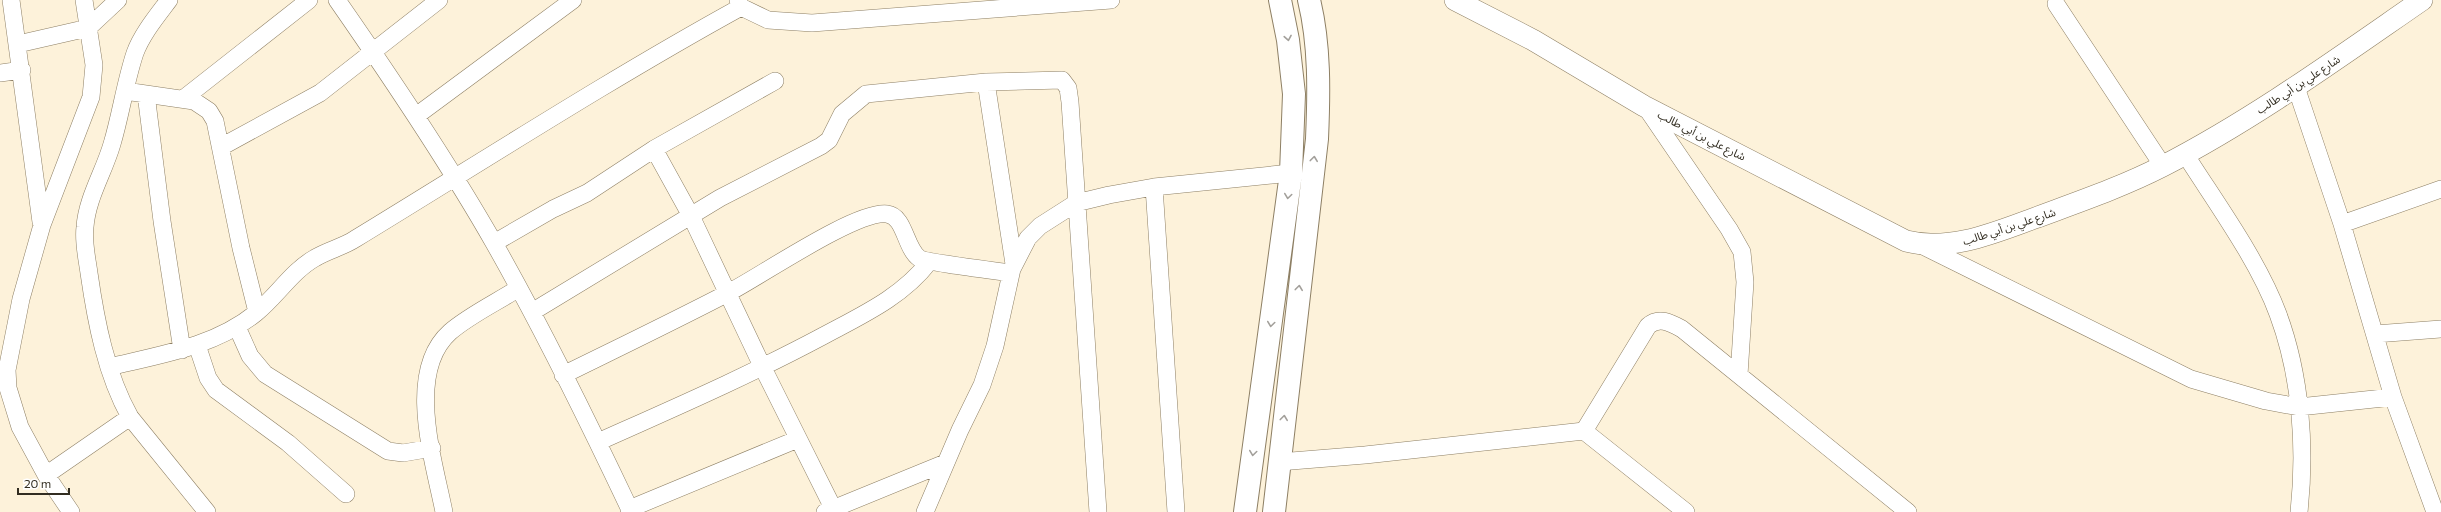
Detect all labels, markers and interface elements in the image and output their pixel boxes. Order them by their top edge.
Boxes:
one-way arrow [1283,35,1291,41]
street label: شارع علي بن أبي طالب [2254,52,2344,119]
street label: شارع علي بن أبي طالب [1654,107,1748,166]
one-way arrow [1309,156,1318,162]
one-way arrow [1284,193,1293,199]
street label: شارع علي بن أبي طالب [1961,205,2059,251]
one-way arrow [1294,285,1303,291]
one-way arrow [1267,321,1276,327]
one-way arrow [1279,414,1288,421]
one-way arrow [1249,450,1258,456]
scale bar [18,470,69,496]
text: 20 m [24,476,51,490]

